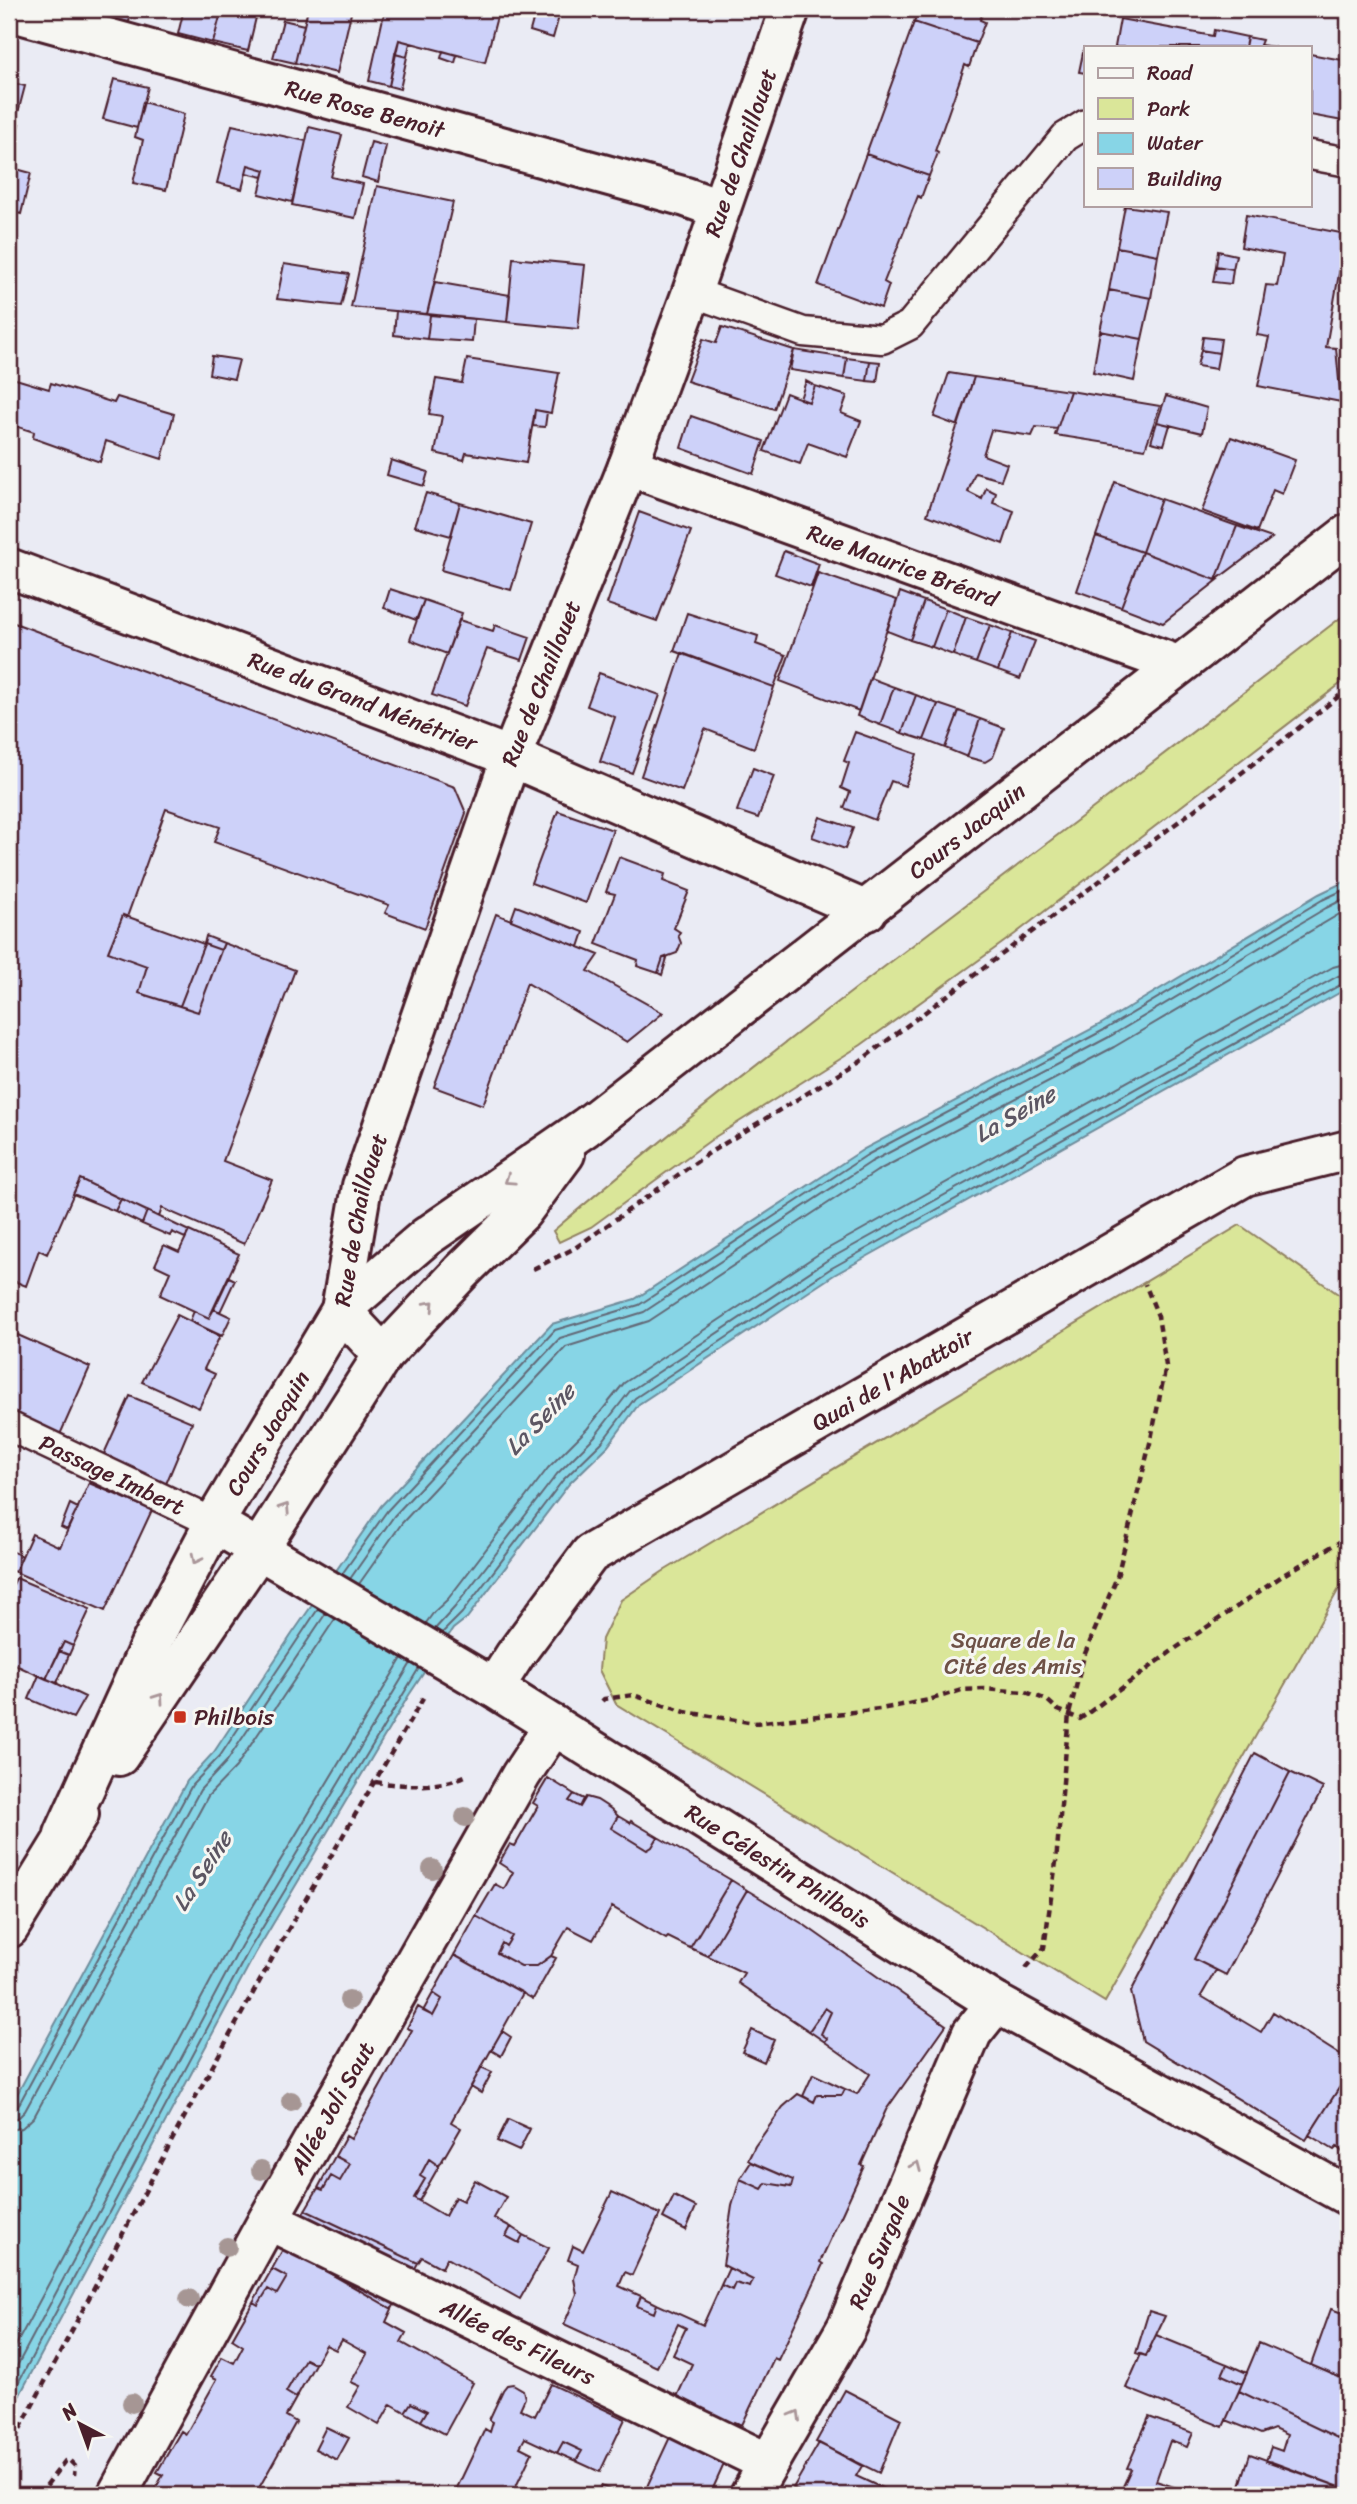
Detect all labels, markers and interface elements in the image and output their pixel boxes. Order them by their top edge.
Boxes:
legend [1084,46,1312,206]
text: Road [1147,54,1194,92]
street label: Rue de Chaillouet [693,63,789,243]
street label: Rue Rose Benoit [280,68,451,151]
text: Park [1147,90,1190,128]
text: Water [1147,124,1204,162]
text: Building [1147,160,1223,198]
street label: Rue Maurice Bréard [801,512,1006,620]
street label: Rue de Chaillouet [489,594,593,772]
street label: Rue du Grand Ménétrier [242,640,485,764]
street label: Cours Jacquin [899,772,1035,890]
water label: La Seine [966,1072,1066,1154]
street label: Rue de Chaillouet [322,1128,400,1309]
one-way arrow [504,1172,517,1184]
one-way arrow [422,1300,434,1313]
street label: Quai de l'Abattoir [804,1316,983,1443]
street label: Cours Jacquin [214,1363,322,1504]
water label: La Seine [494,1371,588,1465]
street label: Passage Imbert [32,1423,192,1527]
one-way arrow [277,1503,290,1516]
one-way arrow [190,1552,204,1564]
park label: Square de la Cité des Amis [944,1620,1082,1687]
one-way arrow [151,1693,163,1706]
place label: Philbois [194,1697,274,1738]
marker: Philbois [172,1709,188,1725]
street label: Rue Célestin Philbois [677,1793,879,1941]
water label: La Seine [160,1820,245,1920]
street label: Allée Joli Saut [278,2034,387,2183]
one-way arrow [908,2161,922,2173]
street label: Rue Surgale [837,2187,922,2316]
street label: Allée des Fileurs [432,2286,603,2397]
north arrow [46,2388,116,2458]
text: N [53,2394,86,2429]
one-way arrow [788,2409,801,2422]

